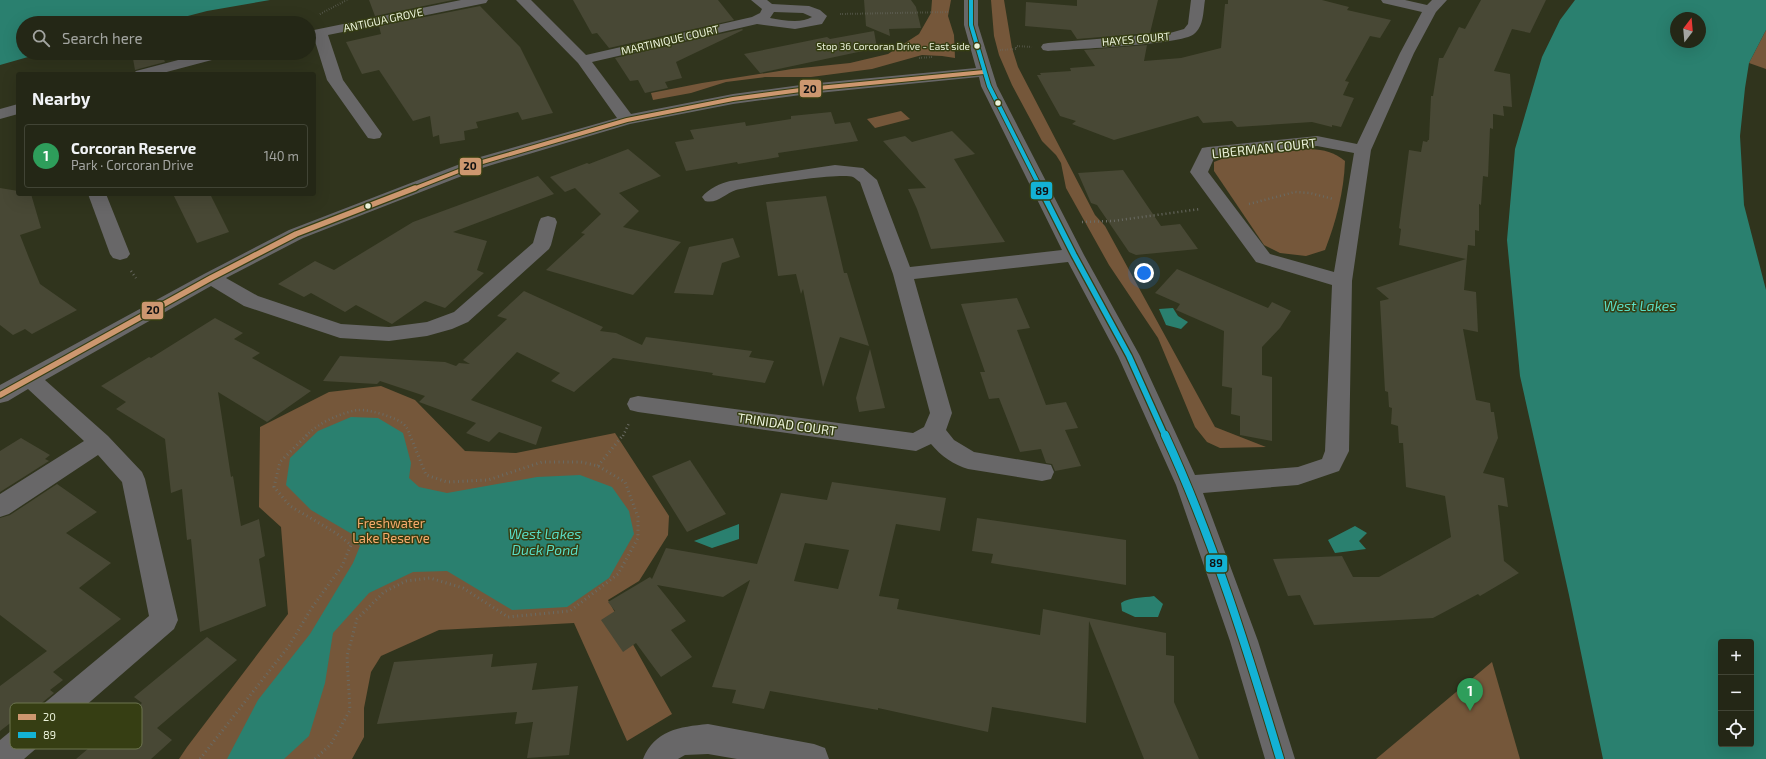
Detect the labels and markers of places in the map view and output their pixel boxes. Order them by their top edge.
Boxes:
place label: Stop 36 Corcoran Drive - East side [817,40,970,52]
marker: Stop 36 Corcoran Drive - East side [972,41,982,51]
unlabelled marker [993,98,1003,108]
unlabelled marker [363,201,373,211]
pin: 1 [1457,678,1483,711]

